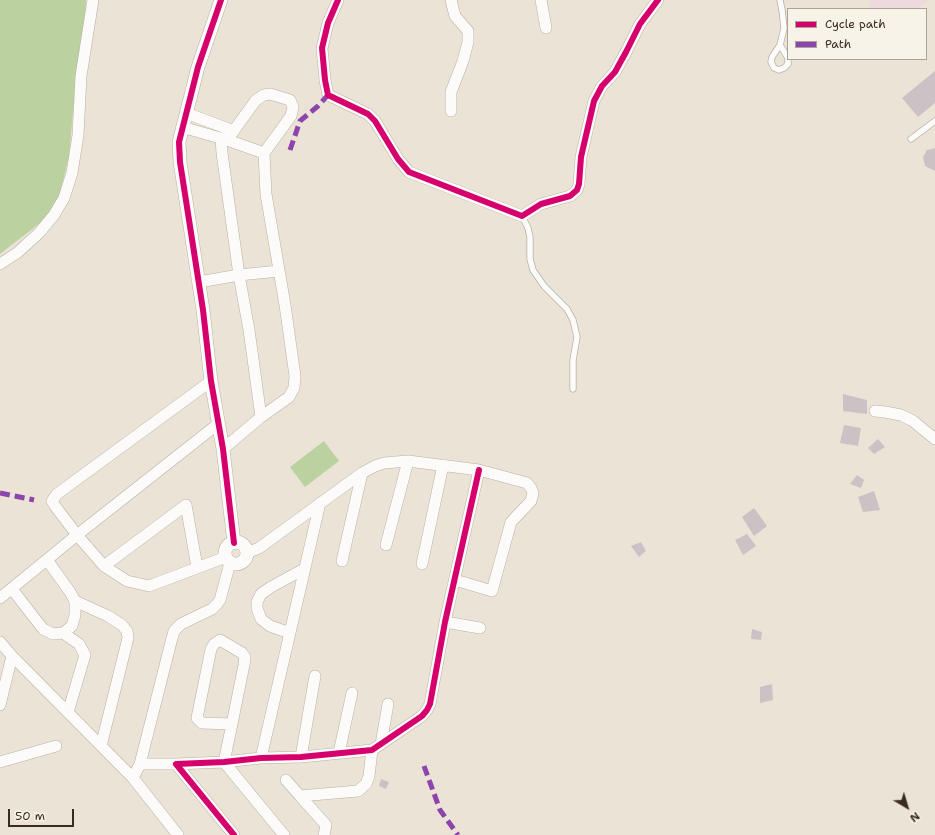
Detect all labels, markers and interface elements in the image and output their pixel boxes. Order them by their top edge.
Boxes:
legend [787,8,927,60]
text: Cycle path [825,16,886,32]
text: Path [825,36,851,52]
north arrow [887,787,927,827]
scale bar [10,801,76,827]
text: 50 m [15,808,45,824]
text: N [907,808,923,825]

